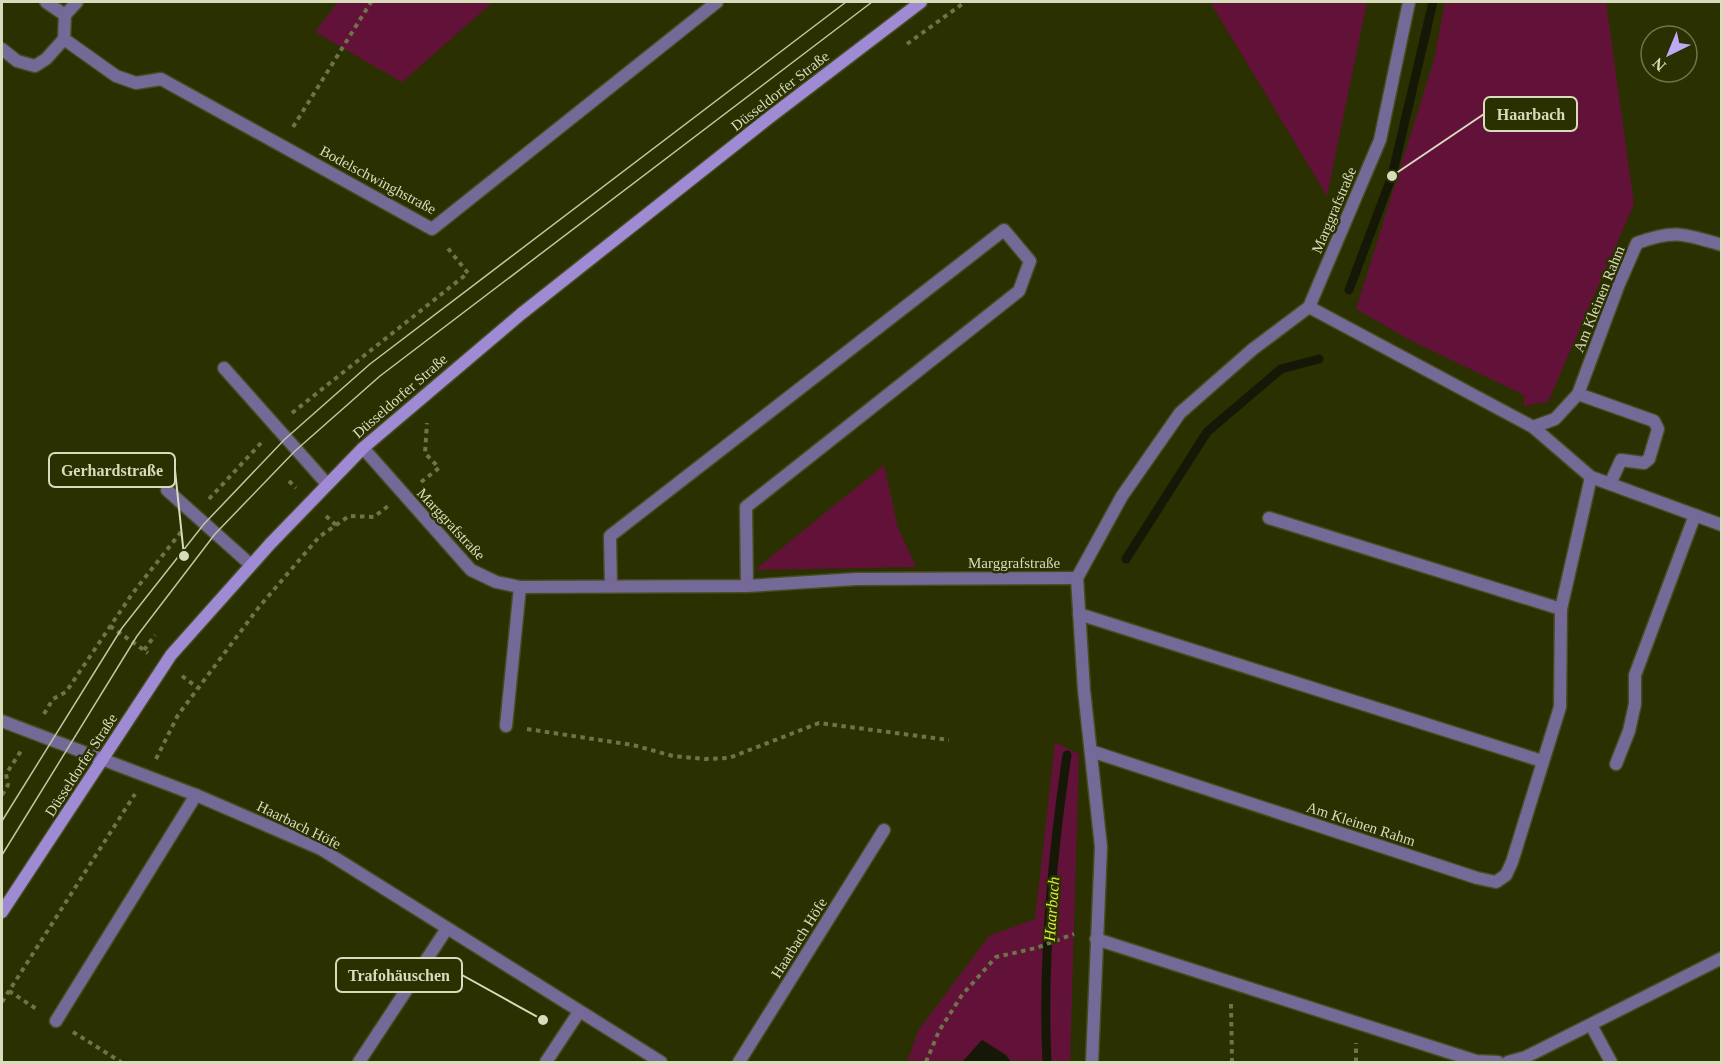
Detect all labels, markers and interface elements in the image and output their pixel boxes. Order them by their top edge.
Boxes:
north arrow [1639,24,1699,84]
street label: Düsseldorfer Straße [728,48,832,134]
text: N [1649,54,1669,75]
callout: Haarbach [1484,97,1577,131]
text: Haarbach [1497,106,1565,123]
street label: Bodelschwinghstraße [317,143,439,218]
street label: Marggrafstraße [1309,164,1360,256]
street label: Am Kleinen Rahm [1570,243,1628,355]
street label: Düsseldorfer Straße [350,351,451,441]
callout: Gerhardstraße [49,453,175,487]
text: Gerhardstraße [61,462,163,479]
street label: Marggrafstraße [414,485,489,563]
street label: Marggrafstraße [968,555,1060,571]
street label: Düsseldorfer Straße [42,710,120,819]
street label: Haarbach Höfe [255,798,344,852]
street label: Am Kleinen Rahm [1305,799,1418,849]
water label: Haarbach [1041,876,1062,943]
street label: Haarbach Höfe [768,895,830,981]
callout: Trafohäuschen [336,958,462,992]
text: Trafohäuschen [348,967,450,984]

